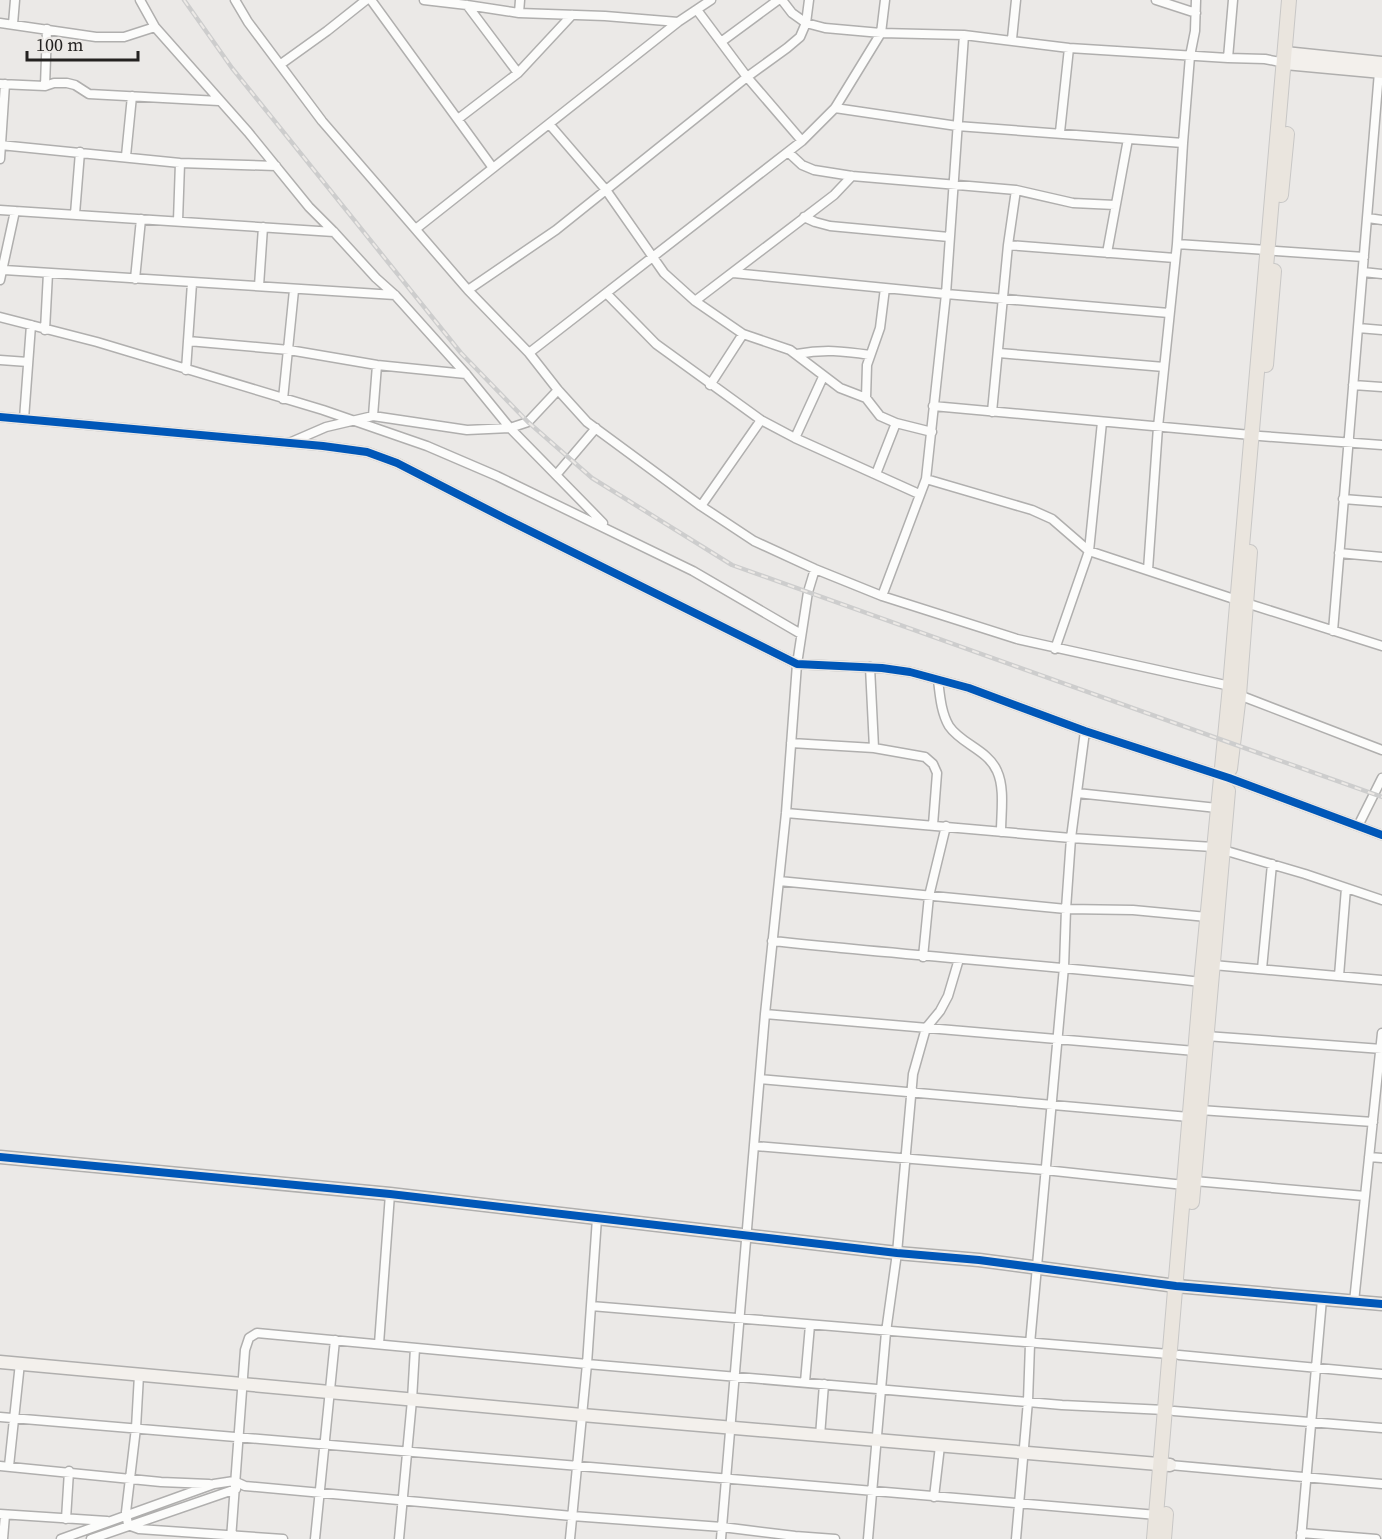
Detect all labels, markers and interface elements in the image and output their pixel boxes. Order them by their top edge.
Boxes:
scale bar [27,24,138,62]
text: 100 m [36,32,83,57]

